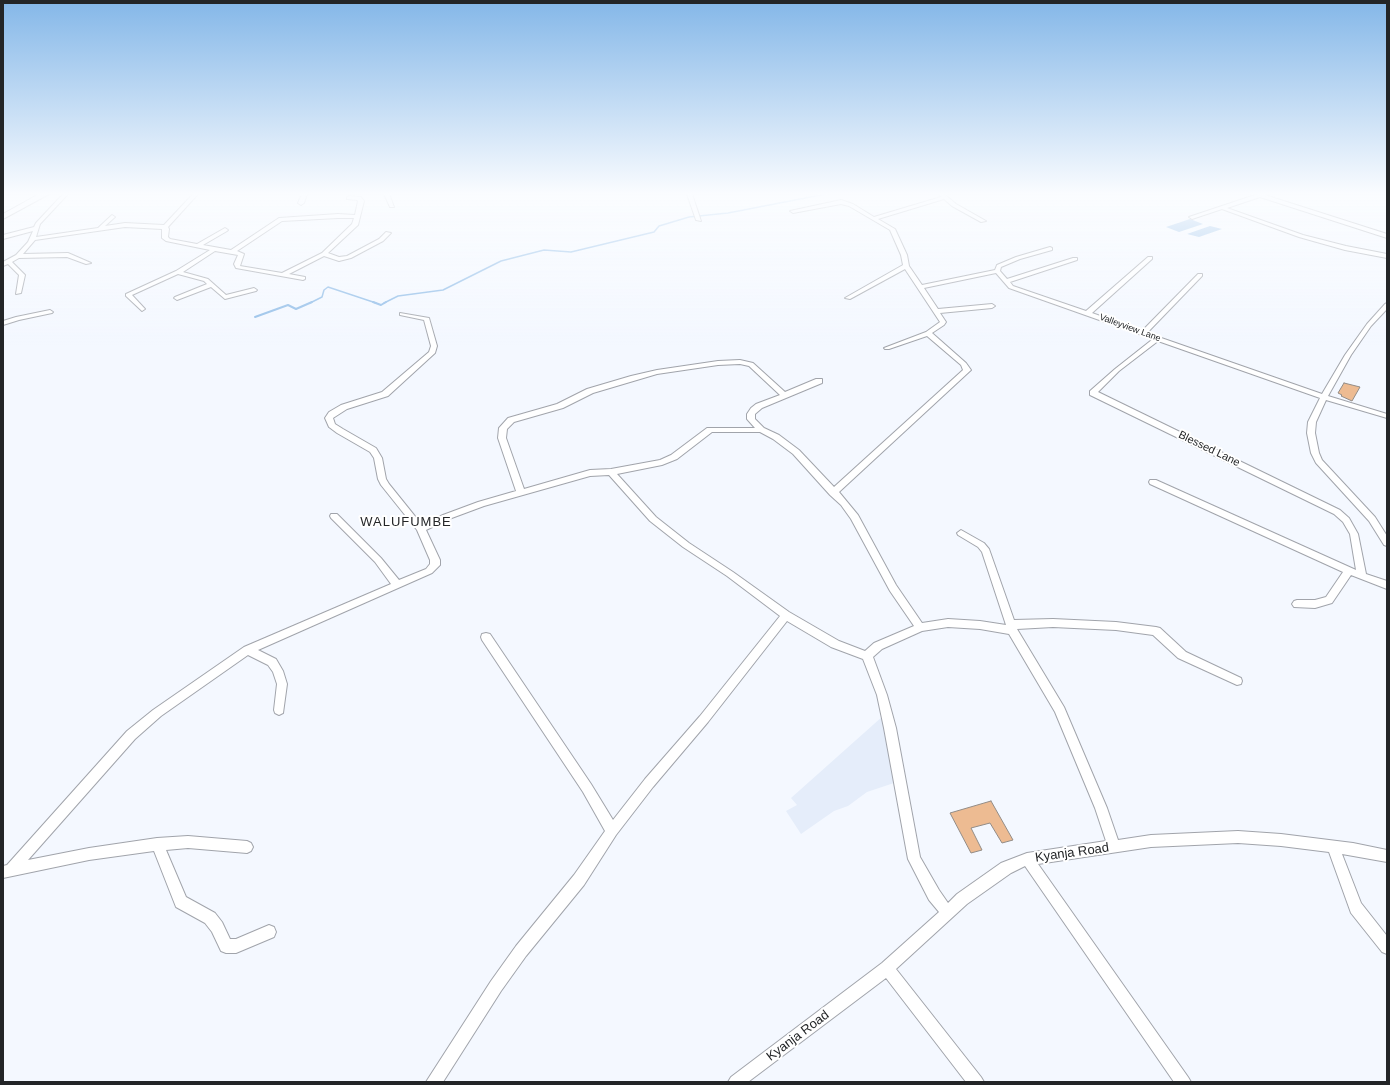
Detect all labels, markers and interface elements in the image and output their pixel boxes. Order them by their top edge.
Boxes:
street label: Valleyview Lane [1098,312,1162,344]
street label: Blessed Lane [1176,428,1242,470]
district label: WALUFUMBE [360,514,452,530]
street label: Kyanja Road [1034,840,1110,866]
street label: Kyanja Road [764,1007,832,1065]

